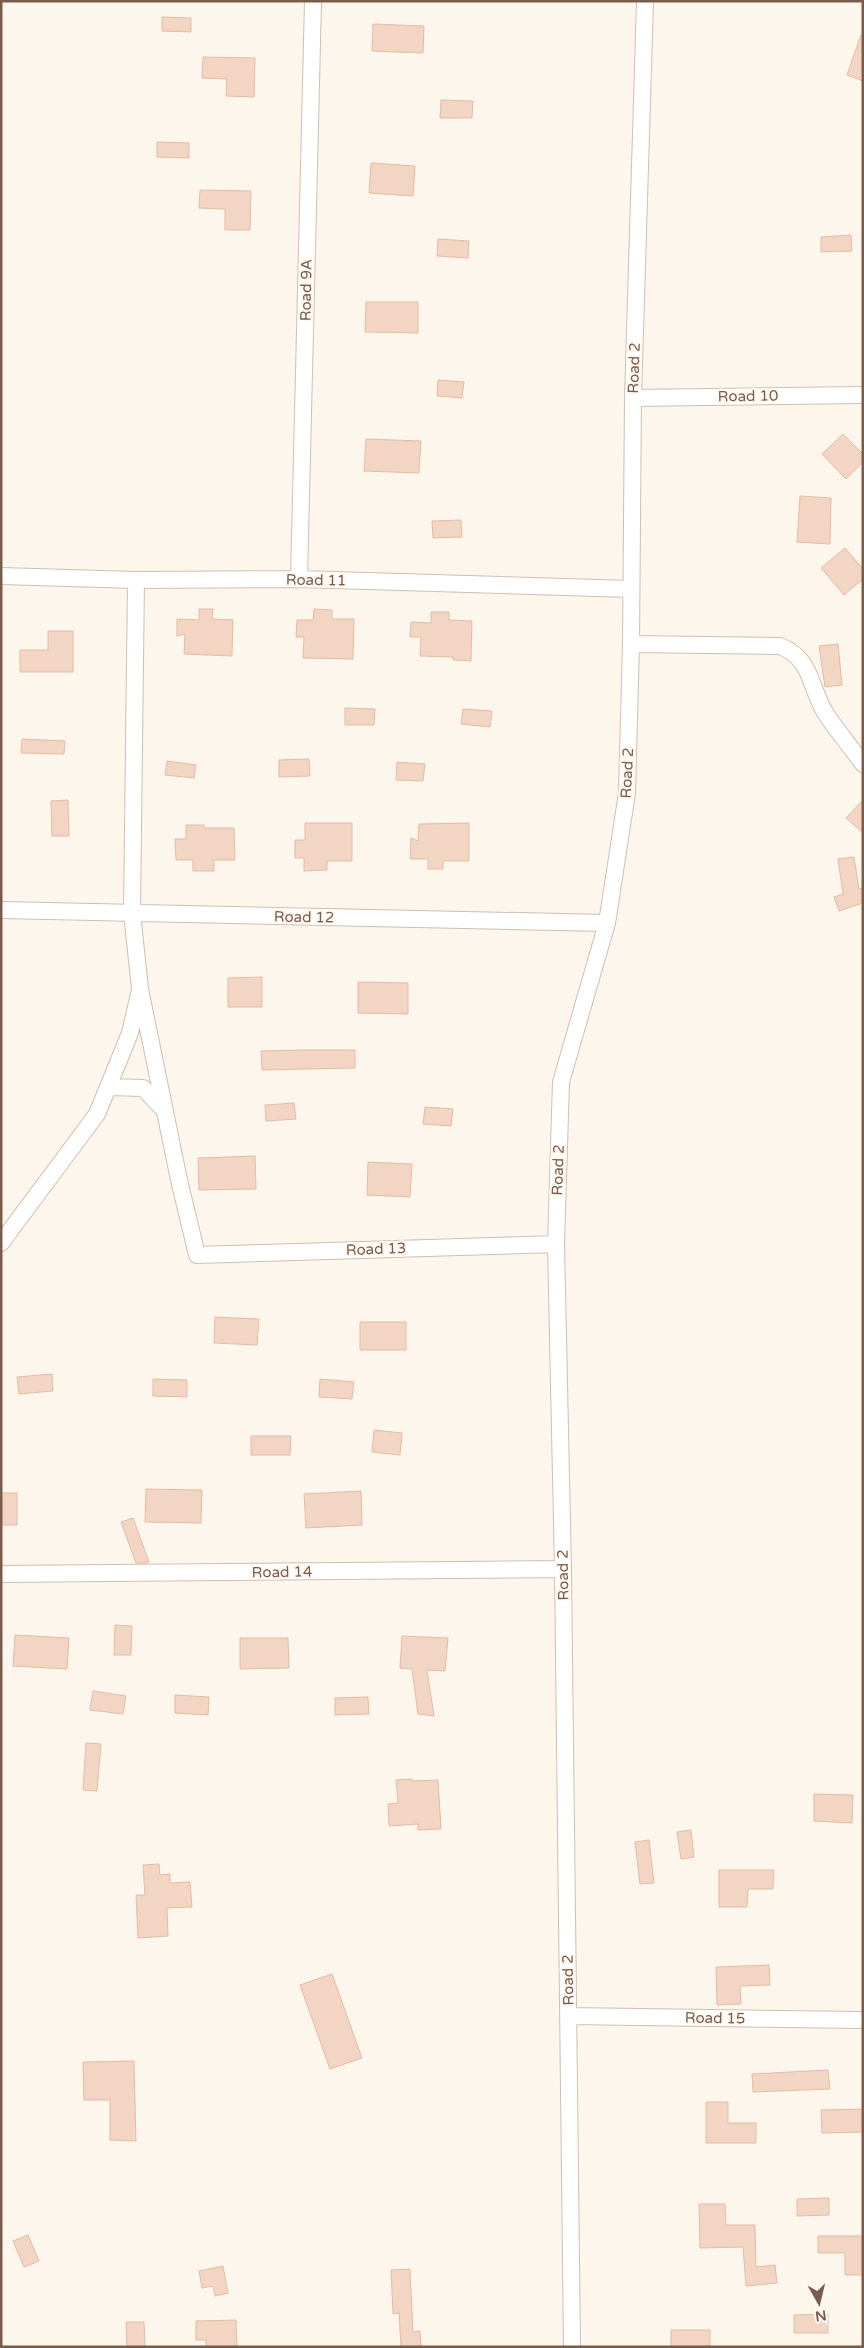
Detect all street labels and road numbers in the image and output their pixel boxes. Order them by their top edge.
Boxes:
street label: Road 9A [296,259,316,321]
street label: Road 2 [624,342,644,394]
street label: Road 10 [718,386,778,406]
street label: Road 11 [286,570,346,590]
street label: Road 2 [617,747,637,799]
street label: Road 12 [274,907,334,927]
street label: Road 2 [548,1144,568,1196]
street label: Road 13 [345,1239,407,1259]
street label: Road 2 [554,1549,572,1601]
street label: Road 14 [252,1562,312,1582]
street label: Road 2 [559,1954,577,2006]
street label: Road 15 [685,2008,745,2028]

